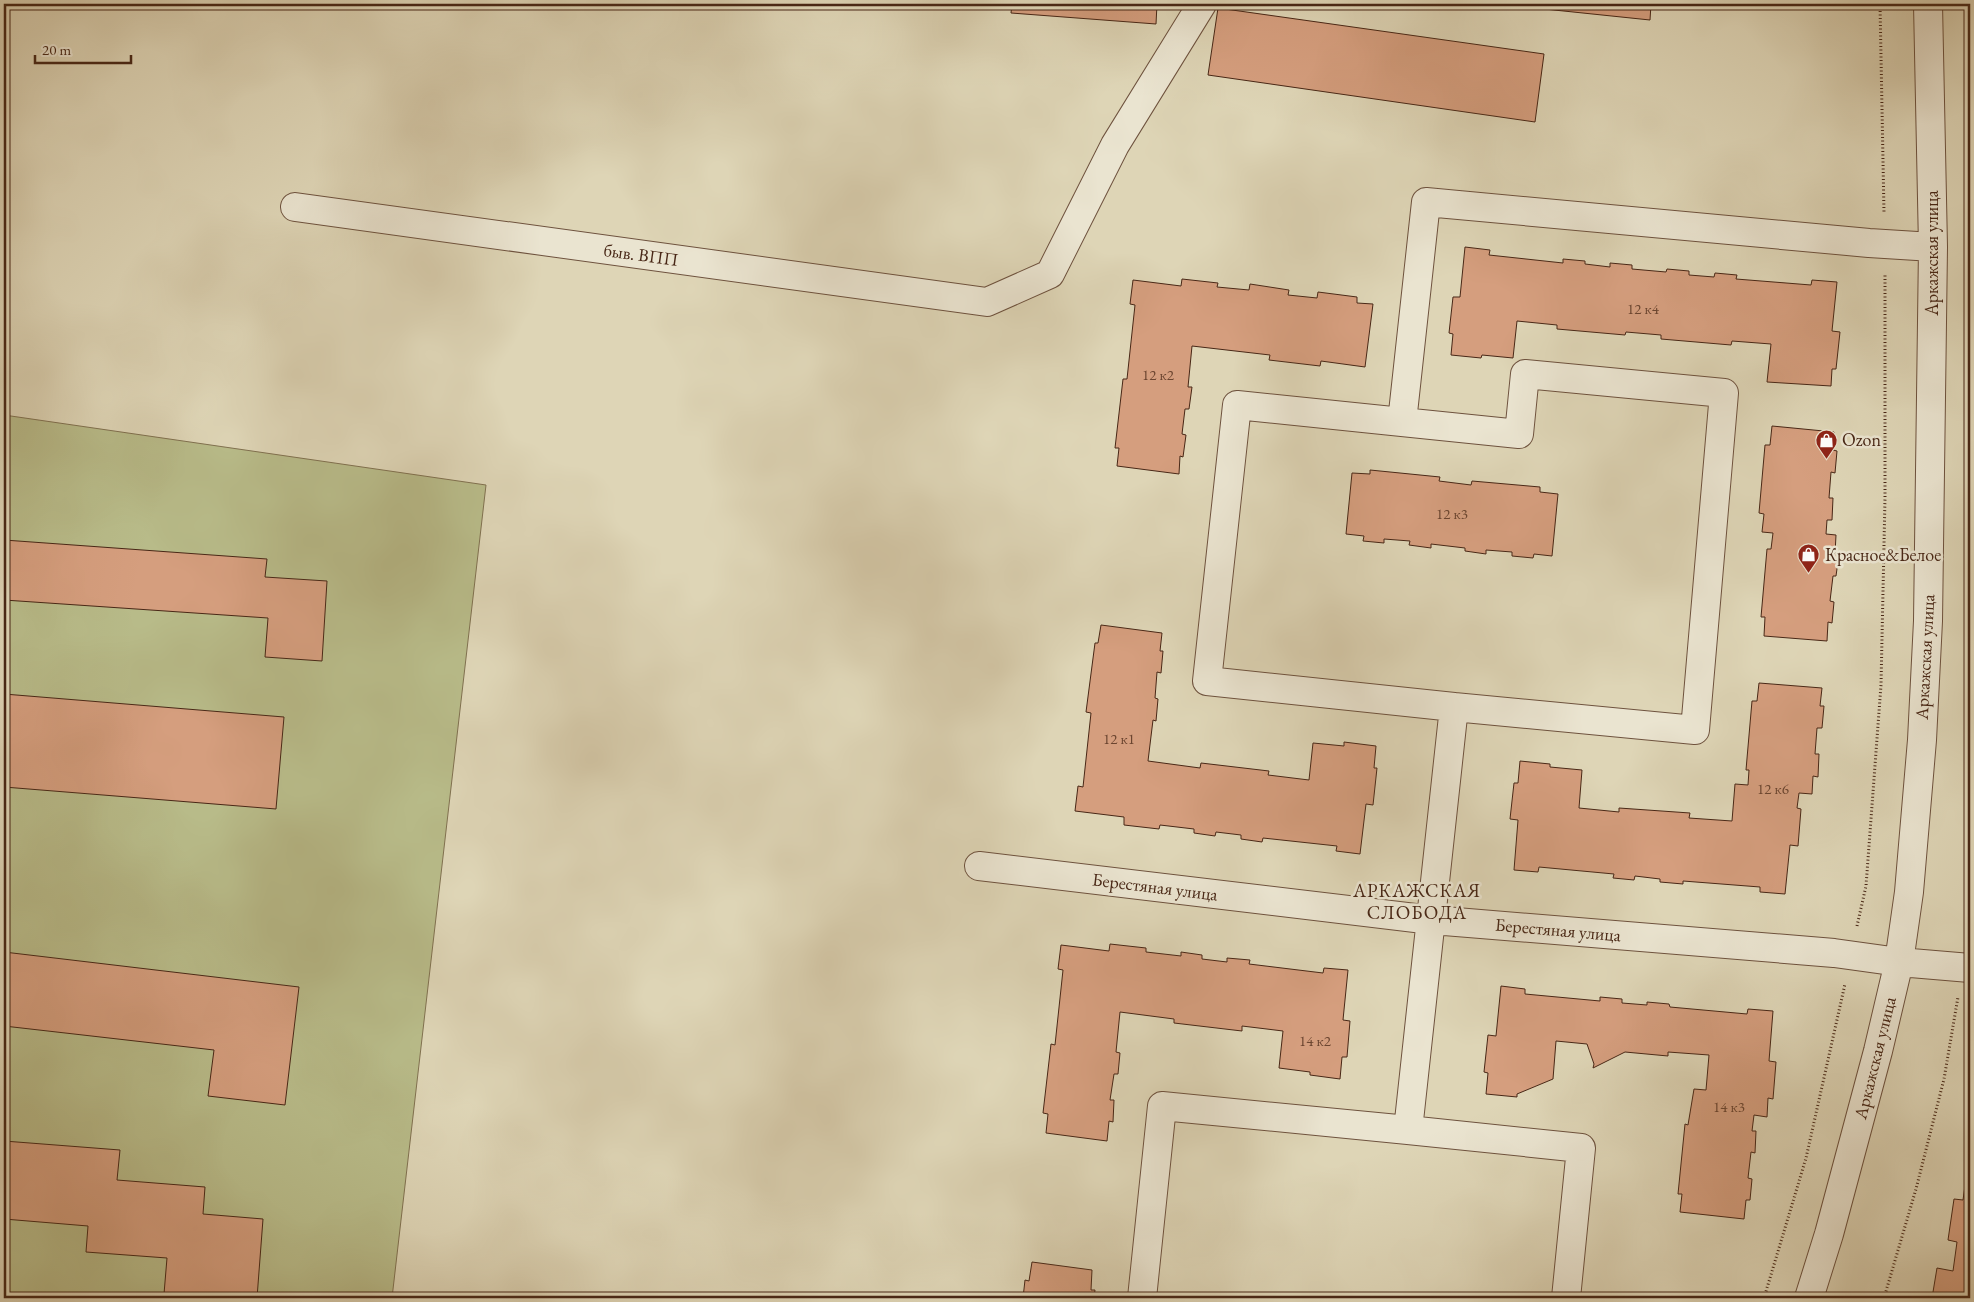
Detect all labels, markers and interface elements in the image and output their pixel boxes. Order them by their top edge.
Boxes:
scale bar [35,32,131,64]
text: 20 m [42,40,71,59]
street label: Аркажская улица [1920,189,1943,317]
street label: быв. ВПП [602,238,680,271]
house number: 12 к4 [1627,299,1660,318]
house number: 12 к2 [1142,365,1175,384]
shop icon: Ozon [1814,428,1838,459]
place label: Ozon [1842,428,1881,451]
house number: 12 к3 [1436,504,1468,523]
shop icon: Красное&Белое [1797,543,1821,574]
place label: Красное&Белое [1825,543,1941,566]
street label: Аркажская улица [1910,593,1939,721]
house number: 12 к1 [1103,729,1135,748]
house number: 12 к6 [1757,779,1789,798]
street label: Берестяная улица [1091,867,1220,906]
district label: АРКАЖСКАЯ СЛОБОДА [1352,878,1481,925]
street label: Берестяная улица [1494,913,1623,947]
street label: Аркажская улица [1848,993,1901,1123]
house number: 14 к2 [1299,1031,1332,1050]
house number: 14 к3 [1713,1097,1745,1116]

